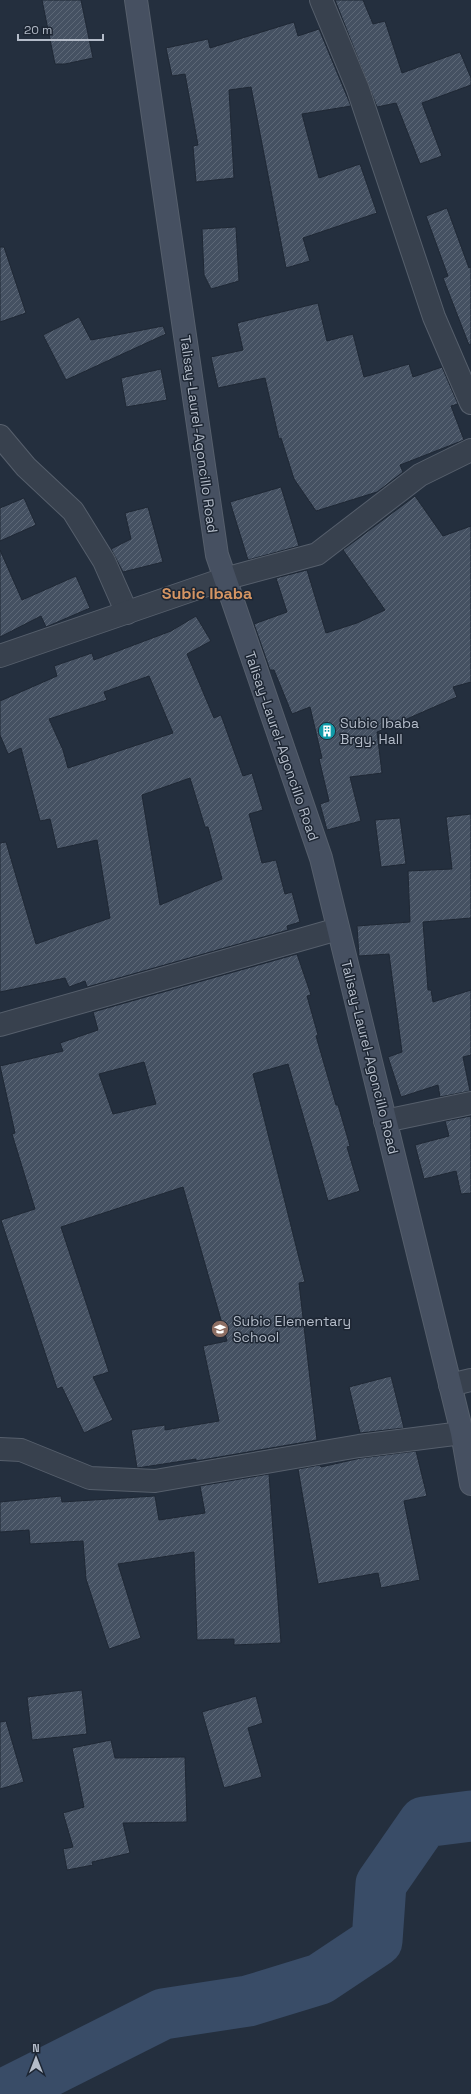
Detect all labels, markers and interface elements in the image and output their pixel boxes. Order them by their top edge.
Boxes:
scale bar [18,16,103,42]
text: 20 m [24,22,52,38]
street label: Talisay-Laurel-Agoncillo Road [176,334,222,534]
district label: Subic Ibaba [162,583,252,604]
street label: Talisay-Laurel-Agoncillo Road [241,649,323,843]
place label: Subic Ibaba Brgy. Hall [340,714,419,748]
building icon: Subic Ibaba Brgy. Hall [317,721,337,741]
street label: Talisay-Laurel-Agoncillo Road [337,958,403,1156]
place label: Subic Elementary School [233,1312,351,1346]
school or university icon: Subic Elementary School [210,1319,230,1339]
north arrow [16,2038,56,2078]
text: N [32,2041,40,2055]

